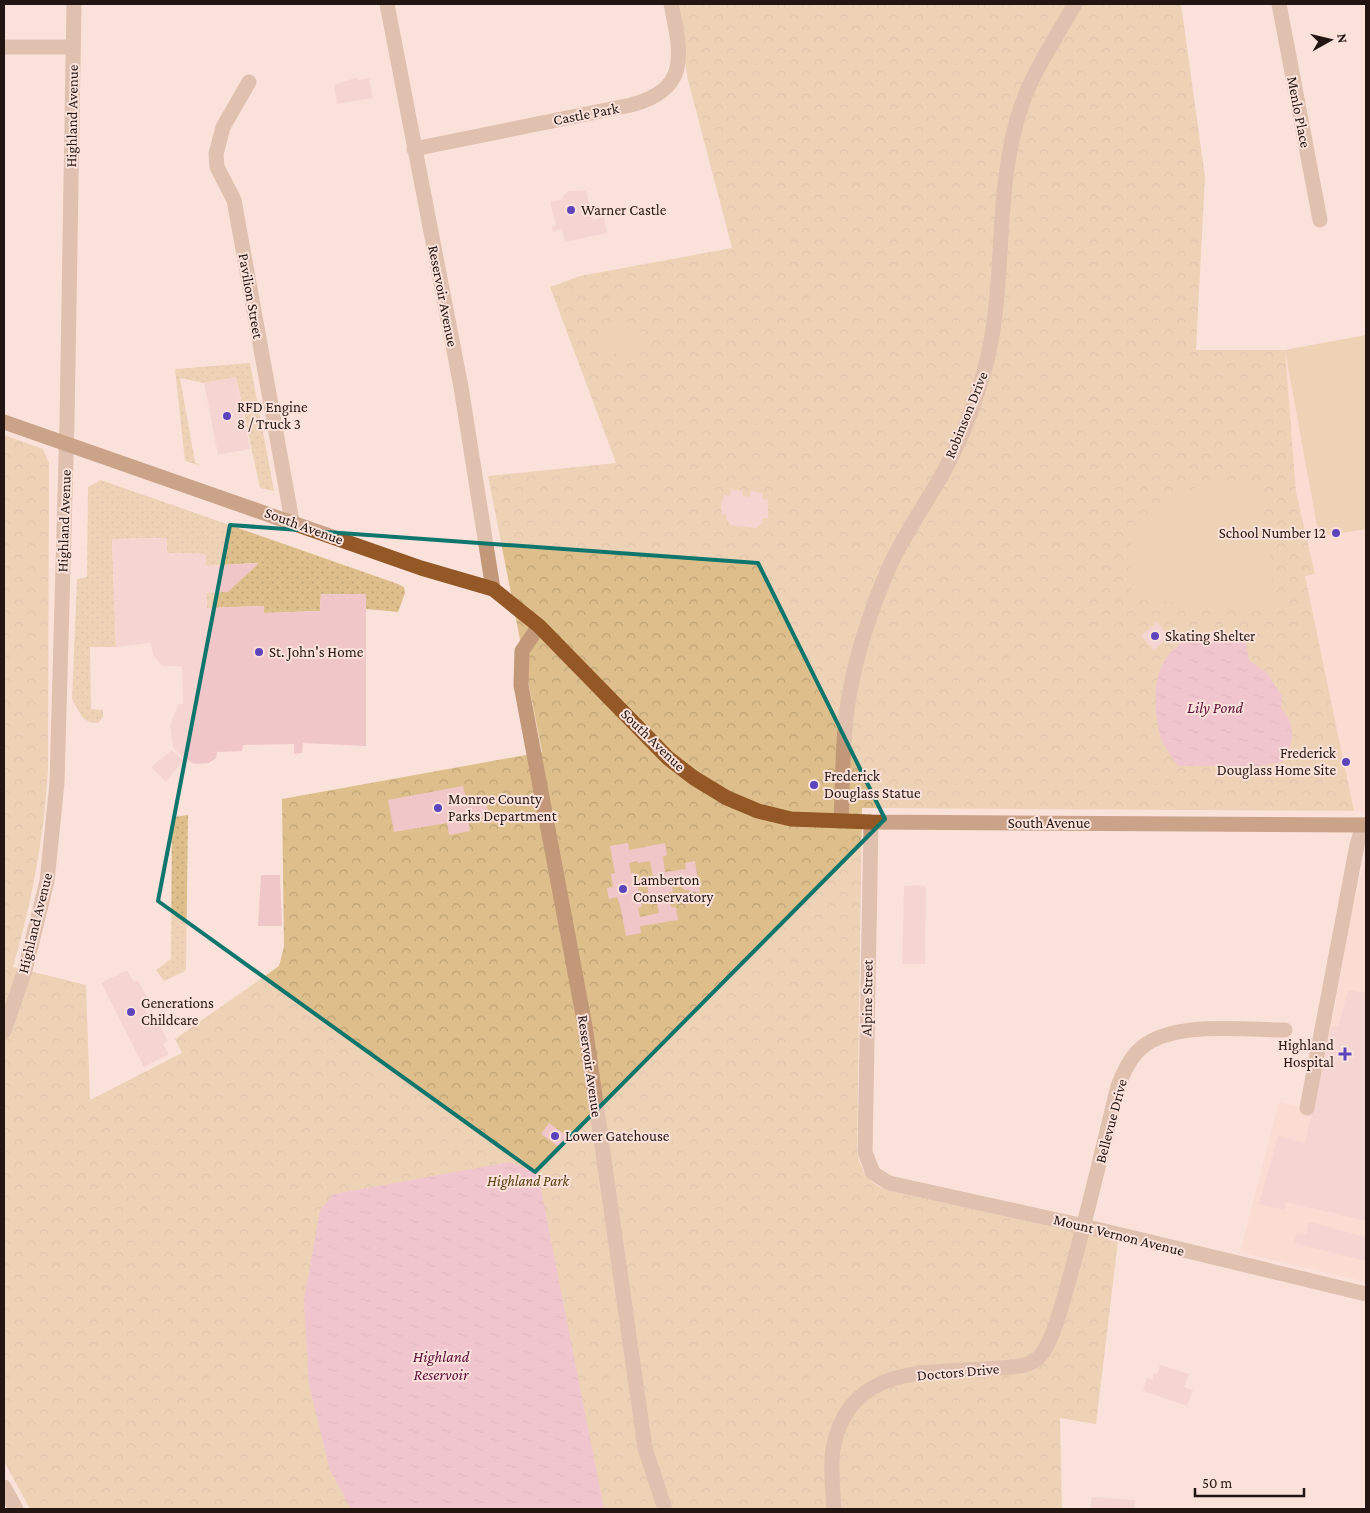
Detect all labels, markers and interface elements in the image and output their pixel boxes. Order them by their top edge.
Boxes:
north arrow [1305,15,1355,65]
text: N [1334,32,1352,44]
street label: Highland Avenue [63,64,82,168]
street label: Menlo Place [1284,75,1314,149]
street label: Castle Park [552,100,621,128]
place label: Warner Castle [581,202,667,218]
marker: Warner Castle [565,204,577,216]
street label: Reservoir Avenue [425,244,461,348]
street label: Pavilion Street [236,252,267,341]
street label: Robinson Drive [941,369,991,461]
place label: RFD Engine 8 / Truck 3 [237,399,308,432]
marker: RFD Engine 8 / Truck 3 [221,410,233,422]
street label: Highland Avenue [54,469,75,573]
street label: South Avenue [263,504,346,548]
place label: School Number 12 [1219,525,1326,541]
marker: School Number 12 [1330,527,1342,539]
place label: Skating Shelter [1165,628,1256,645]
marker: Skating Shelter [1149,630,1161,642]
place label: St. John's Home [269,644,364,661]
marker: St. John's Home [253,646,265,658]
water label: Lily Pond [1187,699,1243,717]
street label: South Avenue [618,706,688,775]
place label: Frederick Douglass Home Site [1217,745,1337,779]
marker: Frederick Douglass Home Site [1340,756,1352,768]
place label: Frederick Douglass Statue [824,768,921,802]
marker: Frederick Douglass Statue [808,779,820,791]
place label: Monroe County Parks Department [448,791,558,825]
marker: Monroe County Parks Department [432,802,444,814]
street label: South Avenue [1008,815,1091,831]
street label: Highland Avenue [15,871,56,975]
place label: Lamberton Conservatory [633,872,714,906]
marker: Lamberton Conservatory [617,883,629,895]
street label: Alpine Street [858,958,877,1037]
place label: Generations Childcare [141,995,214,1028]
marker: Generations Childcare [125,1006,137,1018]
street label: Reservoir Avenue [575,1014,605,1119]
place label: Highland Hospital [1278,1037,1334,1071]
marker: Highland Hospital [1338,1047,1352,1061]
street label: Bellevue Drive [1092,1077,1130,1165]
place label: Lower Gatehouse [565,1128,670,1144]
marker: Lower Gatehouse [549,1130,561,1142]
park label: Highland Park [487,1173,570,1190]
street label: Mount Vernon Avenue [1052,1211,1186,1259]
water label: Highland Reservoir [413,1348,470,1383]
street label: Doctors Drive [916,1360,1000,1384]
scale bar [1195,1466,1304,1498]
text: 50 m [1202,1475,1232,1491]

